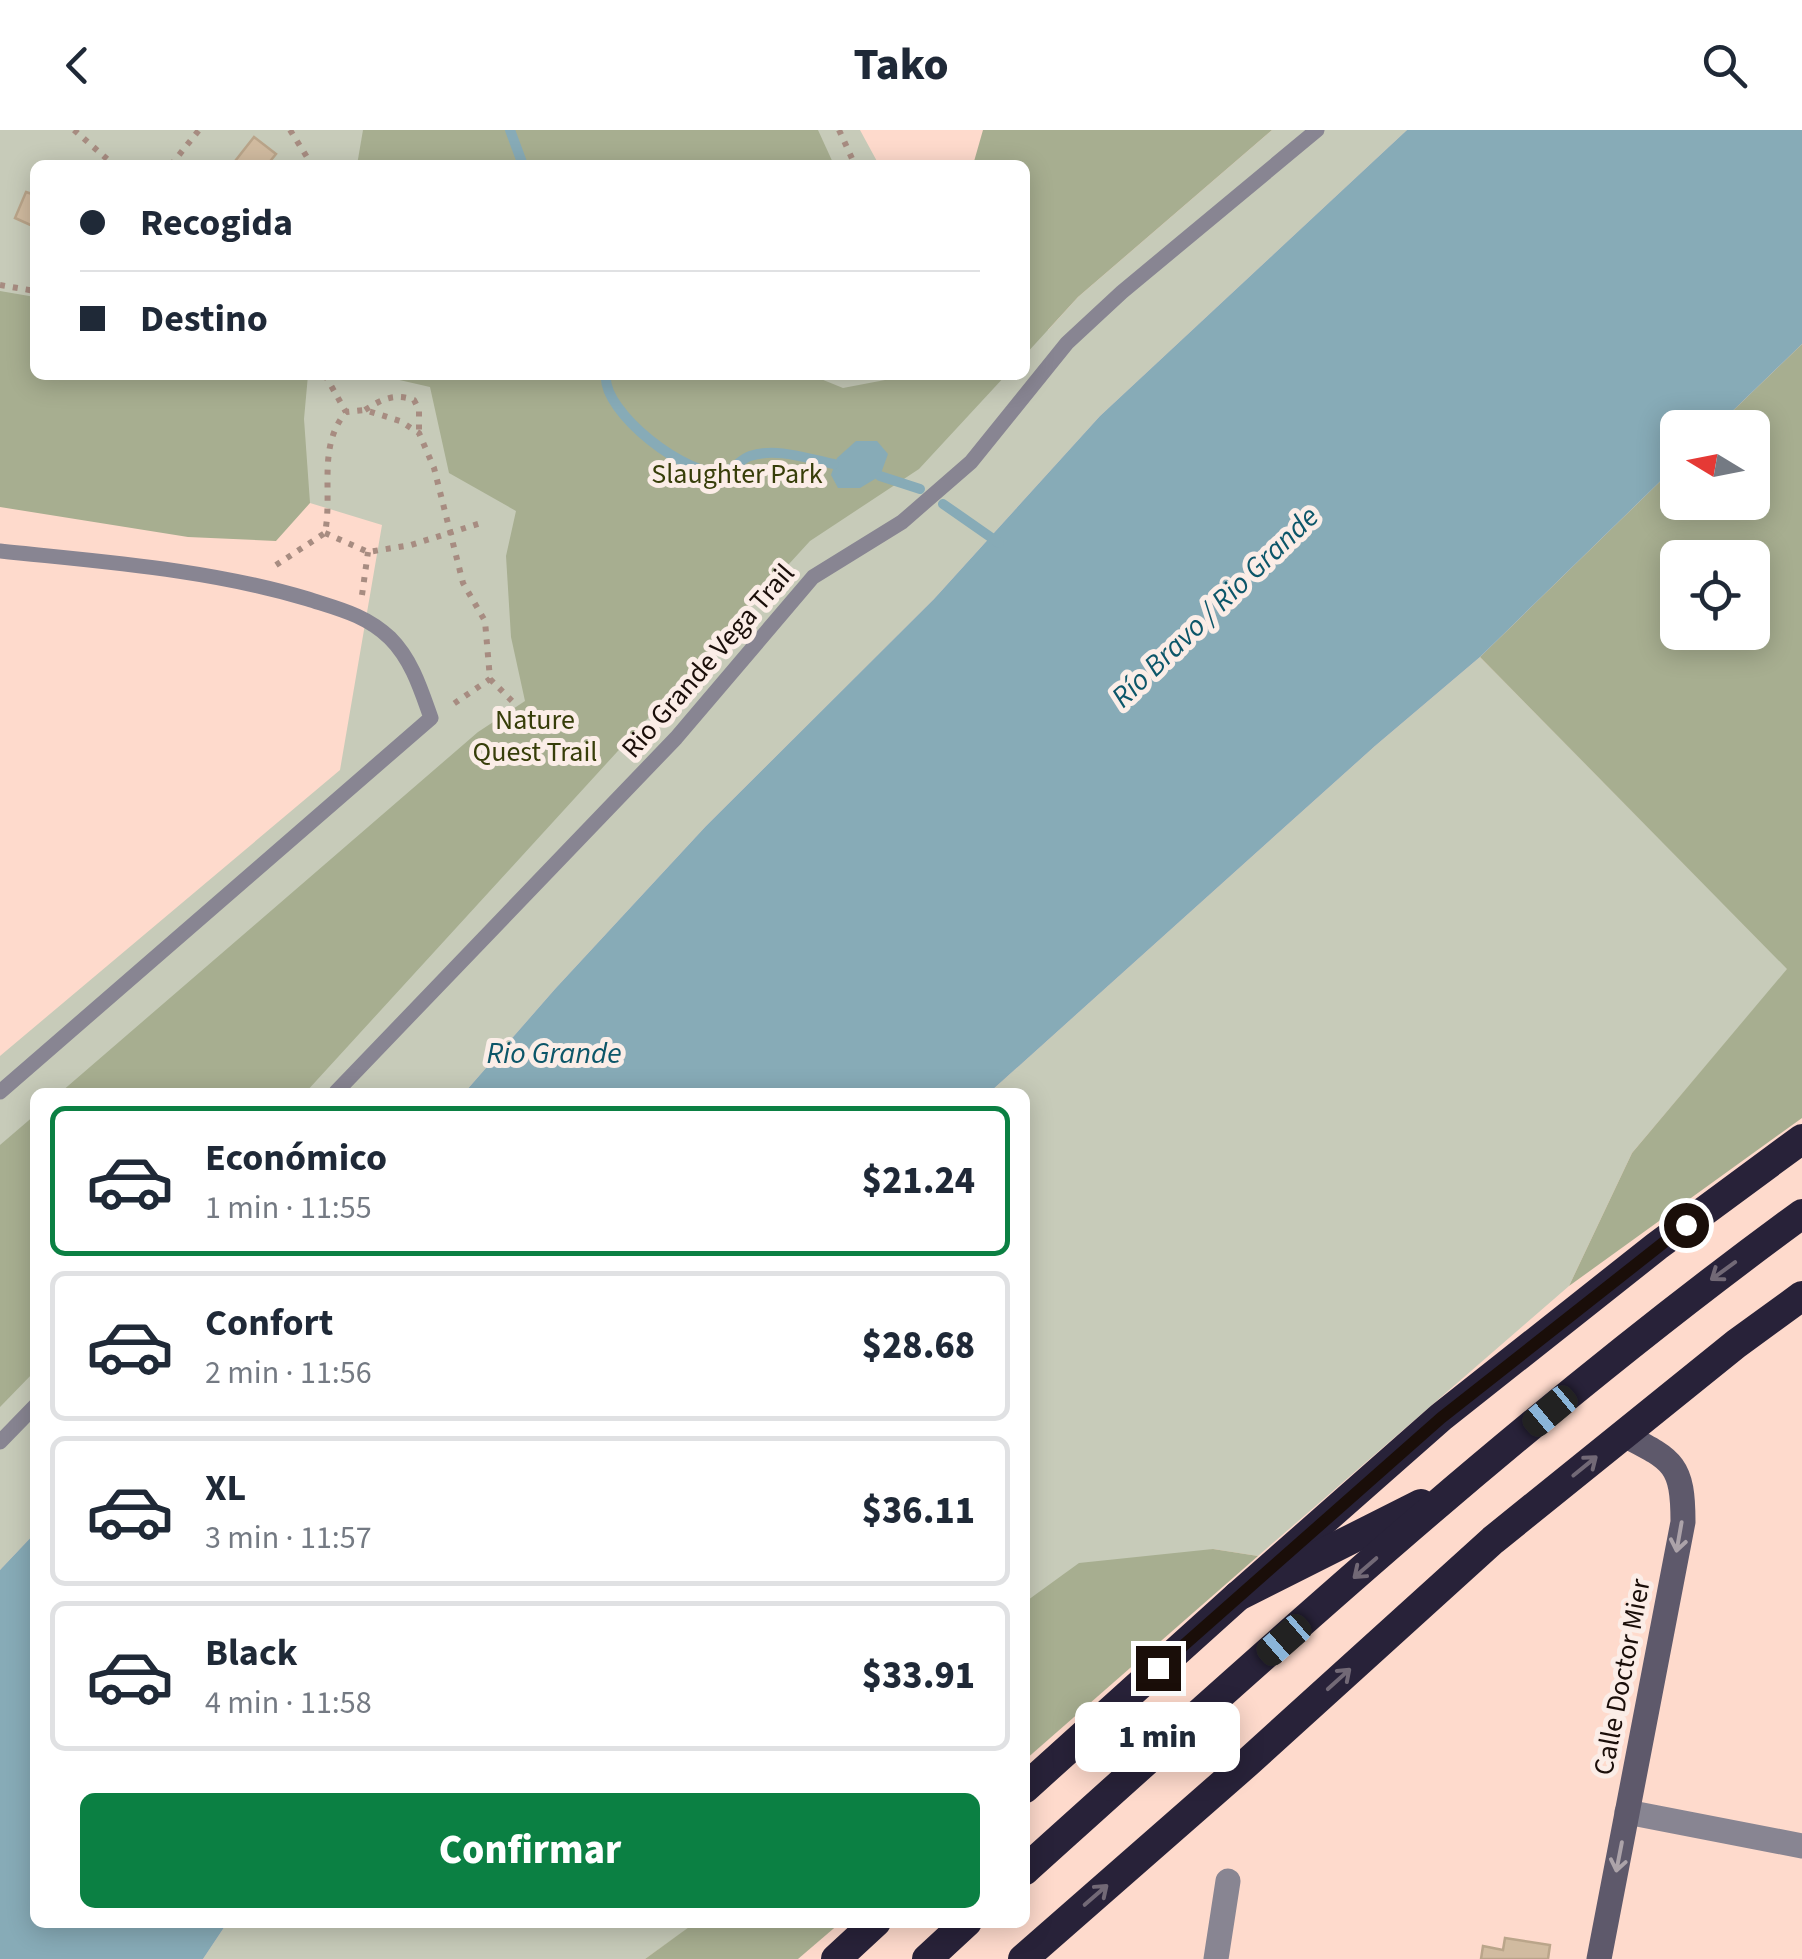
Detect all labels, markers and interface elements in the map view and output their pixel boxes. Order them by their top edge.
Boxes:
text: Tako [853,33,949,97]
icon: back [50,38,105,93]
icon: search [1697,38,1752,93]
text: Recogida [140,196,293,250]
text: Destino [140,292,268,346]
north arrow [1660,410,1770,520]
map controls [1660,410,1770,650]
park label: Slaughter Park [651,454,823,494]
water label: Río Bravo / Rio Grande [1101,496,1329,718]
button: locate [1660,540,1770,650]
street label: Rio Grande Vega Trail [612,555,804,767]
park label: Nature Quest Trail [473,700,597,772]
water label: Rio Grande [486,1032,622,1075]
text: Económico [205,1131,387,1185]
icon: car [85,1136,175,1226]
text: $21.24 [862,1154,975,1208]
text: 1 min · 11:55 [205,1185,372,1231]
route start [1664,1203,1709,1248]
one-way arrow [1710,1261,1737,1282]
text: Confort [205,1296,333,1350]
icon: car [85,1301,175,1391]
text: $28.68 [862,1319,975,1373]
text: 2 min · 11:56 [205,1350,372,1396]
car [1517,1380,1583,1442]
one-way arrow [1571,1455,1597,1477]
text: XL [205,1461,246,1515]
icon: car [85,1466,175,1556]
text: $36.11 [862,1484,975,1538]
text: 3 min · 11:57 [205,1515,372,1561]
one-way arrow [1669,1521,1688,1553]
one-way arrow [1353,1556,1378,1579]
street label: Calle Doctor Mier [1583,1575,1661,1779]
car [1252,1609,1316,1671]
text: Black [205,1626,298,1680]
icon: car [85,1631,175,1721]
route end [1136,1646,1181,1691]
text: $33.91 [862,1649,975,1703]
one-way arrow [1326,1668,1351,1691]
text: 4 min · 11:58 [205,1680,372,1726]
callout: 1 min [1076,1703,1240,1773]
text: 1 min [1118,1714,1197,1760]
button: Confirmar [80,1793,980,1908]
one-way arrow [1609,1840,1628,1872]
one-way arrow [1083,1883,1108,1906]

